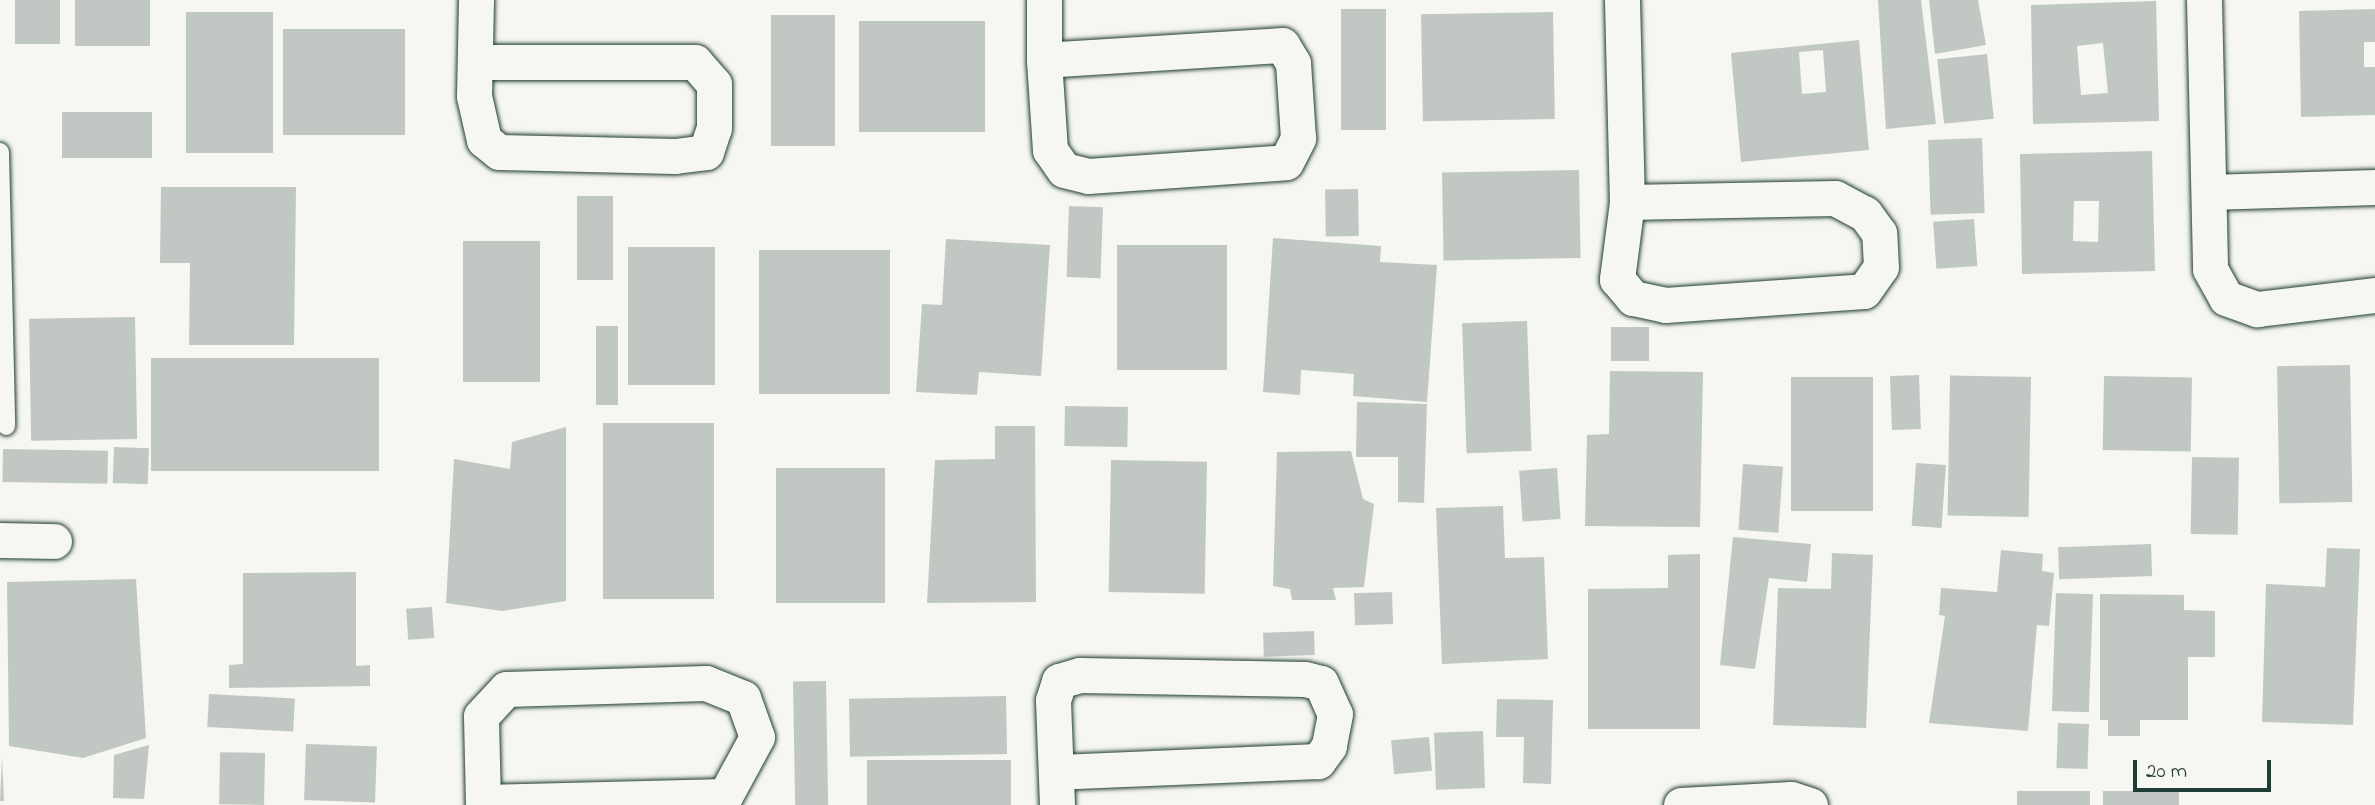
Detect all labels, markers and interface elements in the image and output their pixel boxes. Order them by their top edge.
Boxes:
scale bar [2137,746,2275,790]
text: 20 m [2146,757,2187,787]

